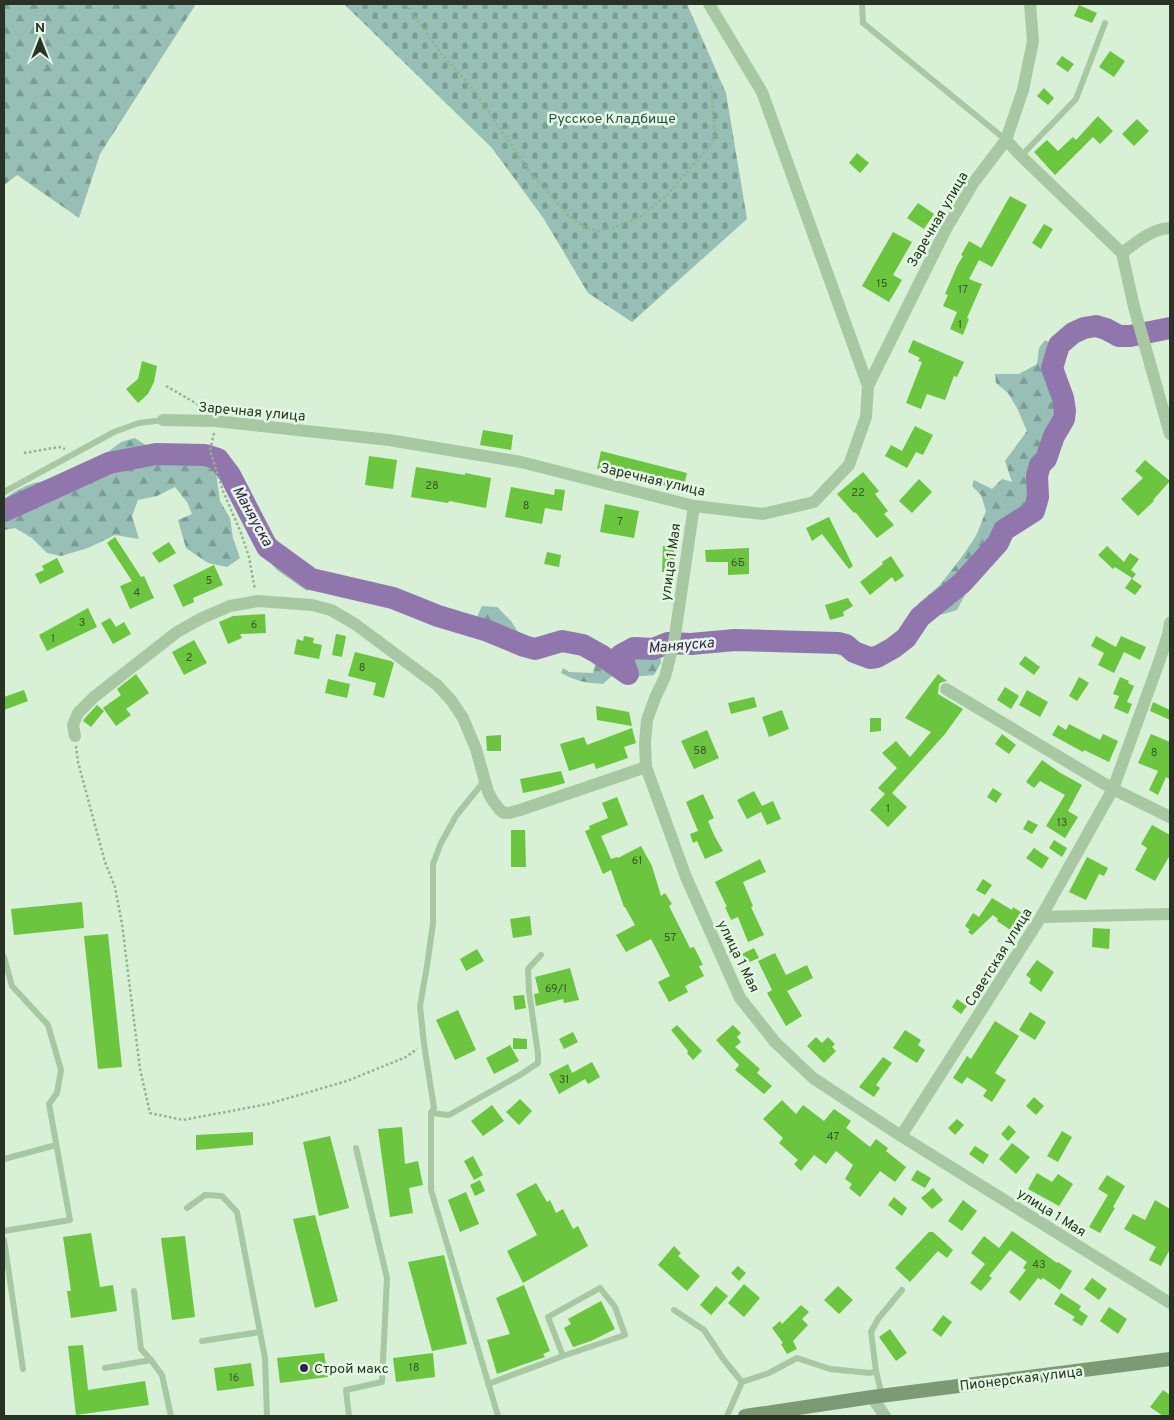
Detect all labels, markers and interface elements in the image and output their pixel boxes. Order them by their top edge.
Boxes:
north arrow [15,15,65,65]
text: N [35,20,45,37]
park label: Русское Кладбище [548,111,676,128]
street label: Заречная улица [904,169,972,270]
house number: 15 [877,277,888,291]
house number: 17 [958,283,968,297]
house number: 1 [958,318,962,332]
street label: Заречная улица [198,399,306,426]
street label: Заречная улица [598,460,707,501]
house number: 28 [425,479,439,493]
water label: Маняуска [227,483,276,550]
house number: 22 [851,486,865,500]
house number: 8 [523,499,529,513]
house number: 7 [617,515,623,529]
street label: улица 1 Мая [658,522,685,602]
house number: 6Б [731,556,745,570]
house number: 5 [206,574,213,588]
house number: 4 [134,586,141,600]
house number: 3 [79,616,85,630]
house number: 6 [251,618,257,632]
house number: 1 [51,632,55,646]
water label: Маняуска [647,634,715,659]
house number: 2 [186,651,192,665]
house number: 8 [359,661,365,675]
house number: 58 [693,744,707,758]
house number: 8 [1151,746,1157,760]
house number: 1 [886,802,890,816]
house number: 13 [1057,816,1067,830]
house number: 61 [632,854,642,868]
street label: Советская улица [962,905,1036,1010]
street label: улица 1 Мая [713,918,762,996]
house number: 57 [664,931,676,945]
house number: 69/1 [545,982,567,996]
house number: 31 [559,1073,569,1087]
house number: 47 [827,1130,839,1144]
street label: улица 1 Мая [1014,1185,1089,1241]
house number: 43 [1032,1258,1046,1272]
place label: Строй макс [314,1361,389,1378]
house number: 18 [409,1361,419,1375]
marker: Строй макс [298,1362,310,1374]
street label: Пионерская улица [959,1364,1084,1395]
house number: 16 [229,1371,239,1385]

